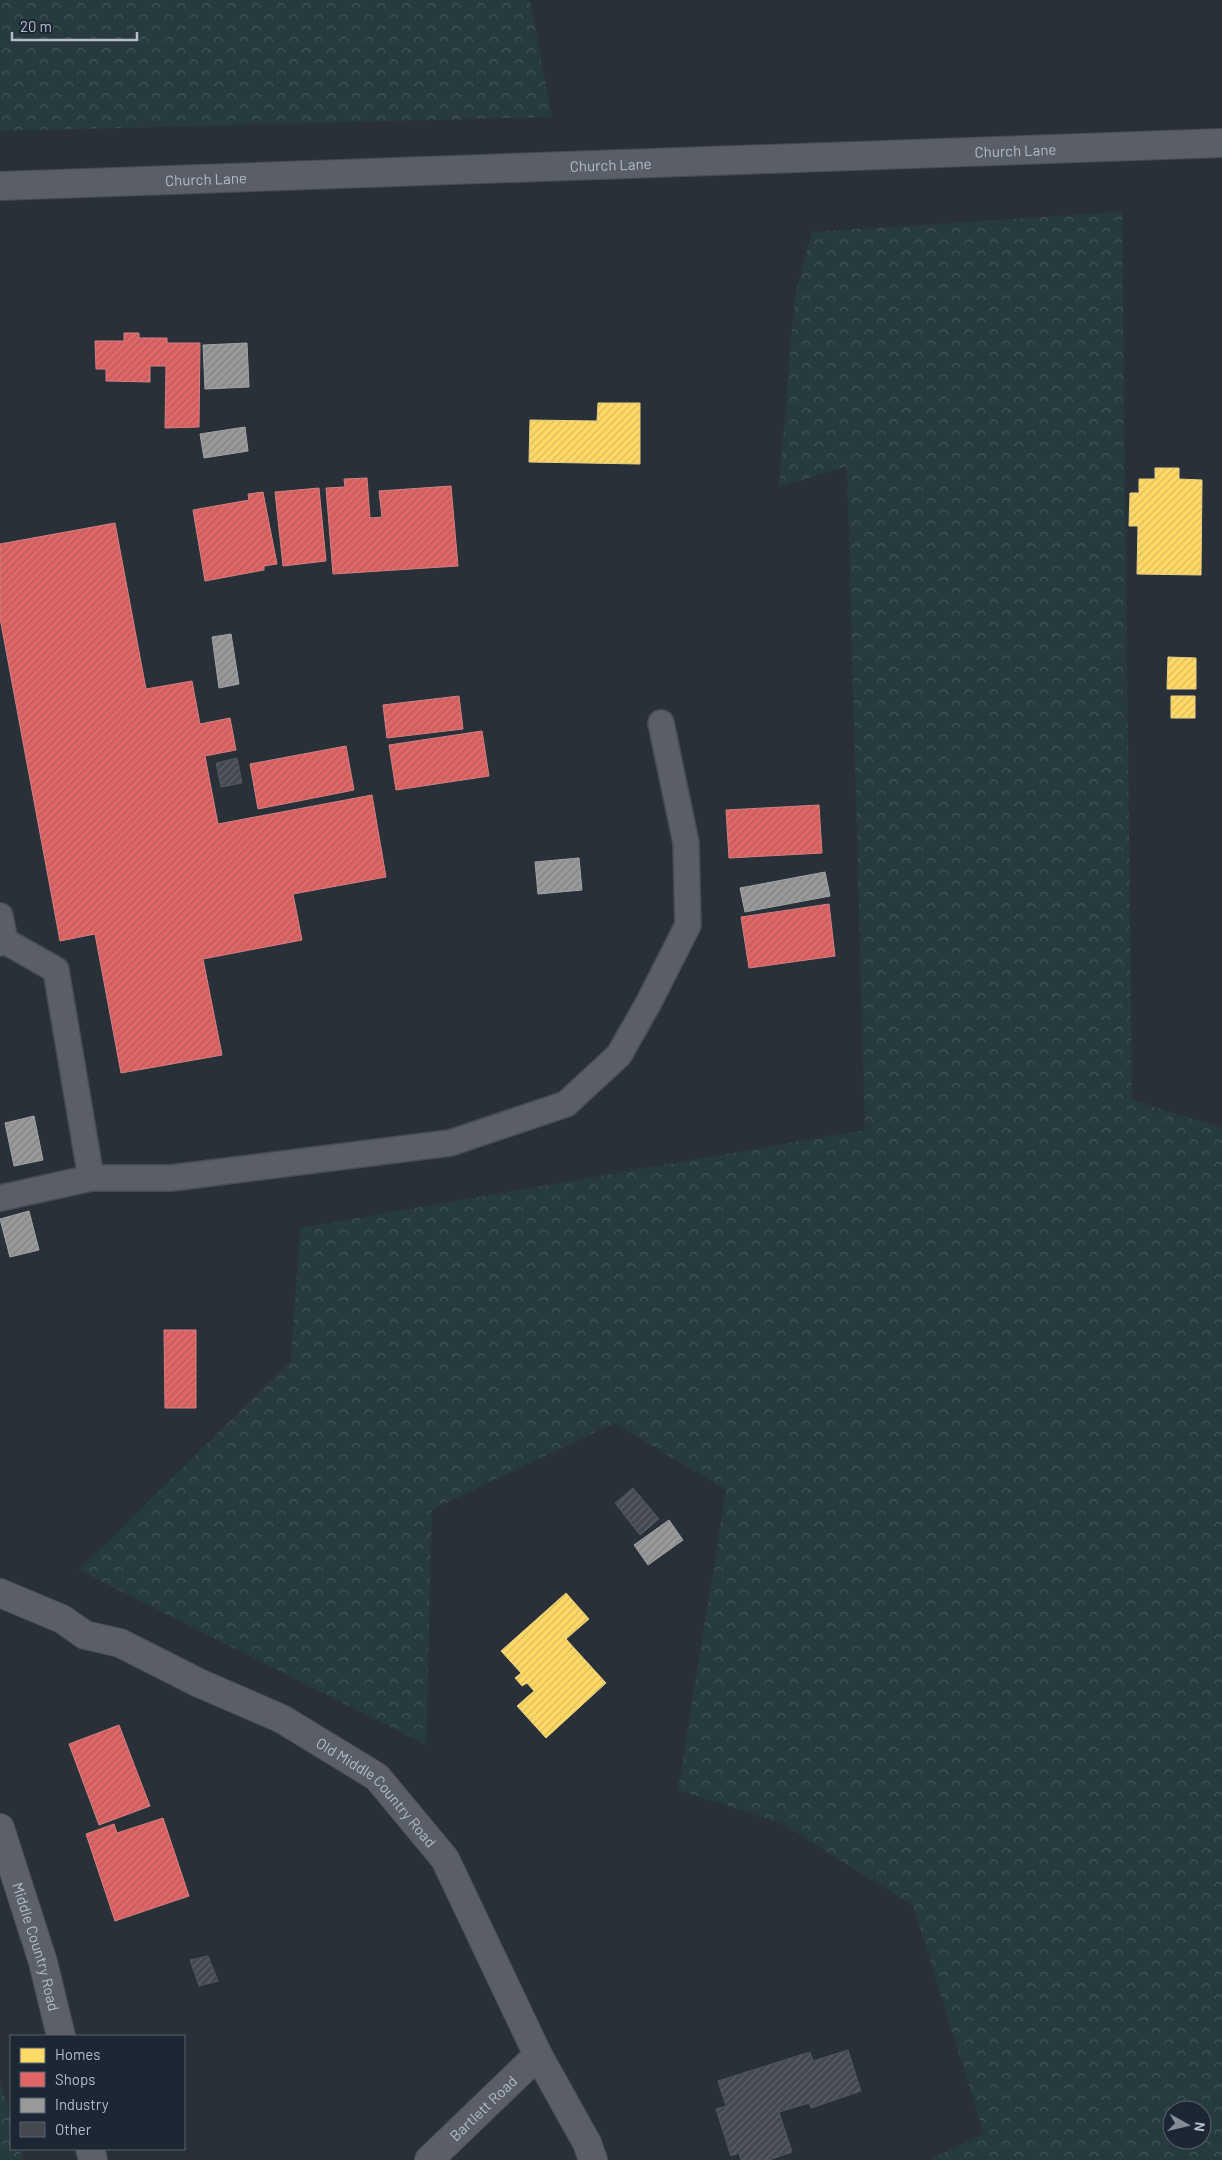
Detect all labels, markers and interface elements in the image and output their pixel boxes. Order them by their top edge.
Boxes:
scale bar [12,10,138,42]
text: 20 m [20,17,52,35]
street label: Church Lane [974,140,1057,161]
street label: Church Lane [569,154,652,175]
street label: Church Lane [165,168,247,189]
street label: Old Middle Country Road [313,1733,440,1851]
street label: Middle Country Road [9,1880,64,2013]
legend [10,2035,185,2150]
text: Homes [55,2045,100,2063]
text: Shops [55,2070,95,2088]
street label: Bartlett Road [446,2071,520,2145]
text: Industry [55,2095,109,2113]
north arrow [1162,2100,1212,2150]
text: Other [55,2120,92,2138]
text: N [1191,2121,1209,2133]

